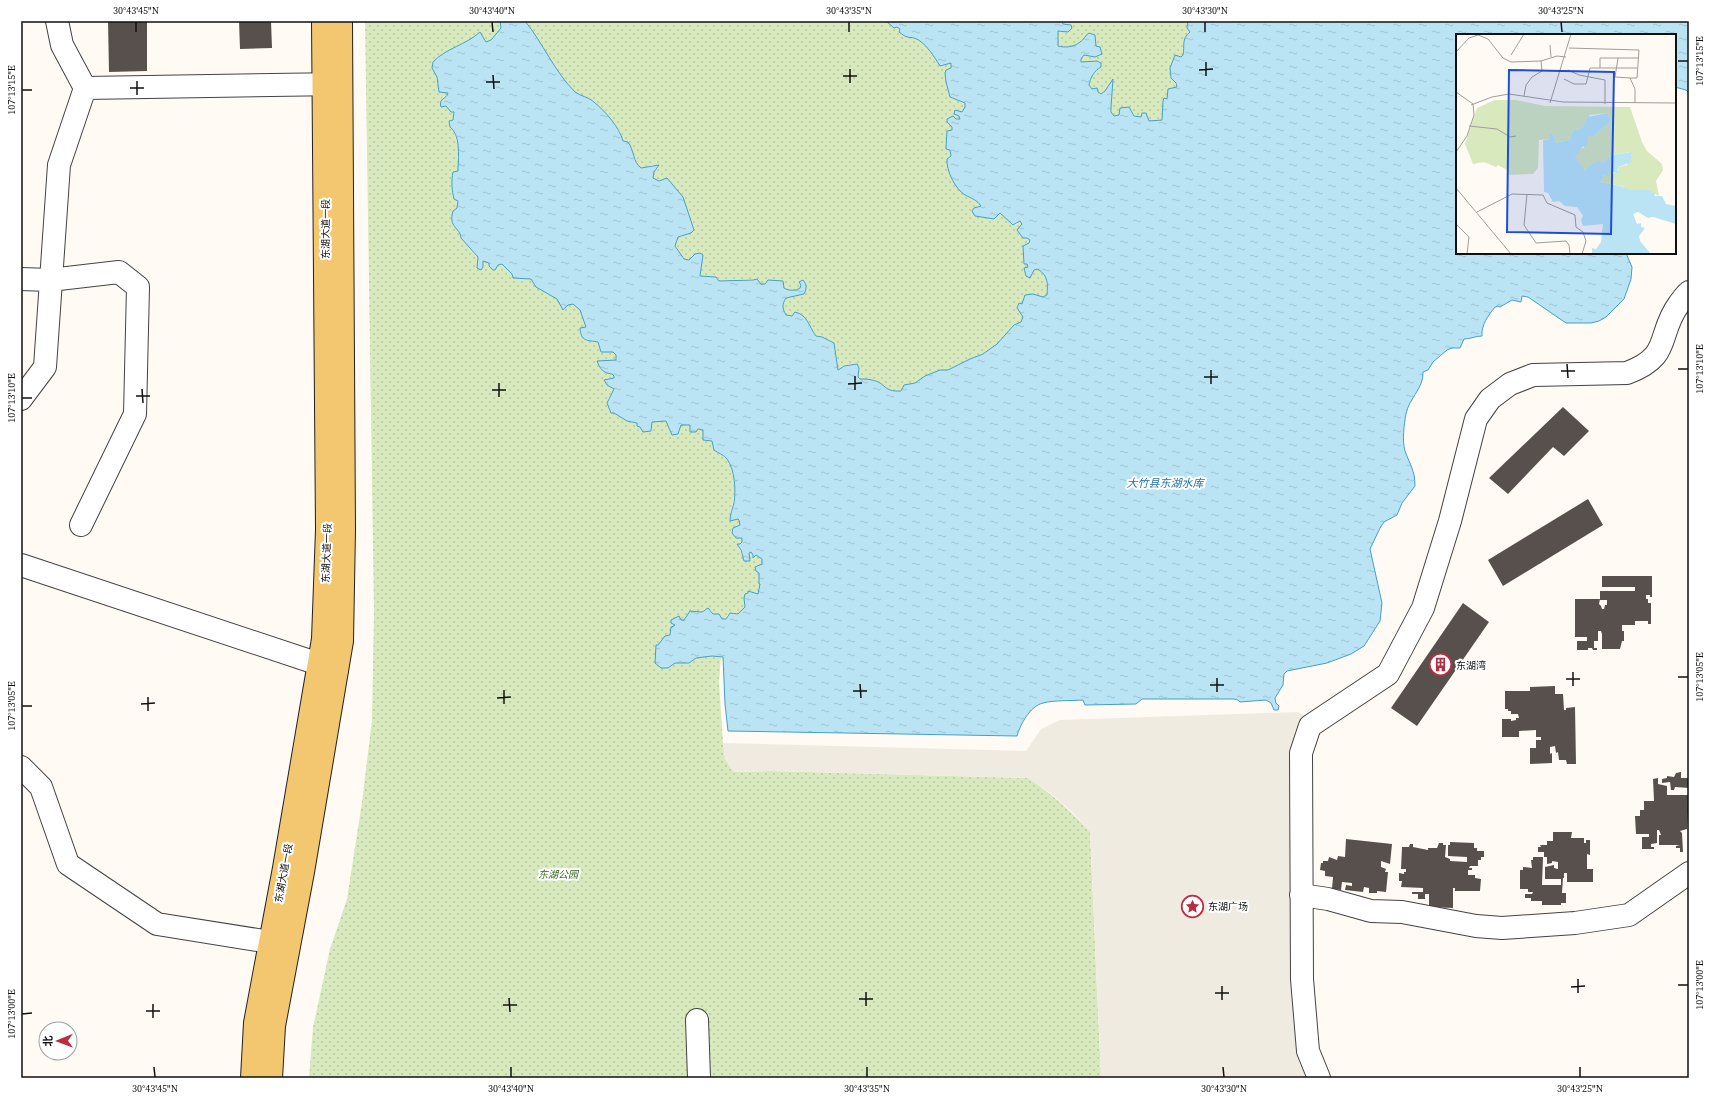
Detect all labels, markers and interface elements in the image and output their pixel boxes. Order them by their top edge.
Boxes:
text: 30°43'45"N [113,4,159,17]
text: 30°43'40"N [469,4,515,17]
text: 30°43'35"N [826,4,872,17]
text: 30°43'30"N [1182,4,1228,17]
text: 30°43'25"N [1538,4,1584,17]
inset map [1456,34,1676,254]
text: 107°13'15"E [1693,36,1706,86]
text: 107°13'15"E [5,65,18,115]
street label: 东湖大道一段 [319,199,332,259]
text: 107°13'10"E [1693,344,1706,394]
text: 107°13'10"E [5,373,18,423]
water label: 大竹县东湖水库 [1127,476,1205,491]
street label: 东湖大道一段 [319,523,334,583]
building icon: 东湖湾 [1427,652,1453,678]
text: 107°13'05"E [1693,652,1706,702]
place label: 东湖湾 [1456,659,1486,672]
text: 107°13'05"E [5,681,18,731]
street label: 东湖大道一段 [272,842,295,904]
park label: 东湖公园 [538,868,580,881]
place icon: 东湖广场 [1180,893,1206,919]
place label: 东湖广场 [1208,900,1248,913]
text: 107°13'00"E [1693,960,1706,1010]
text: 107°13'00"E [5,989,18,1039]
north arrow [38,1021,78,1061]
text: 北 [41,1036,56,1047]
text: 30°43'45"N [132,1082,178,1095]
text: 30°43'40"N [488,1082,534,1095]
text: 30°43'35"N [844,1082,890,1095]
text: 30°43'30"N [1201,1082,1247,1095]
text: 30°43'25"N [1557,1082,1603,1095]

